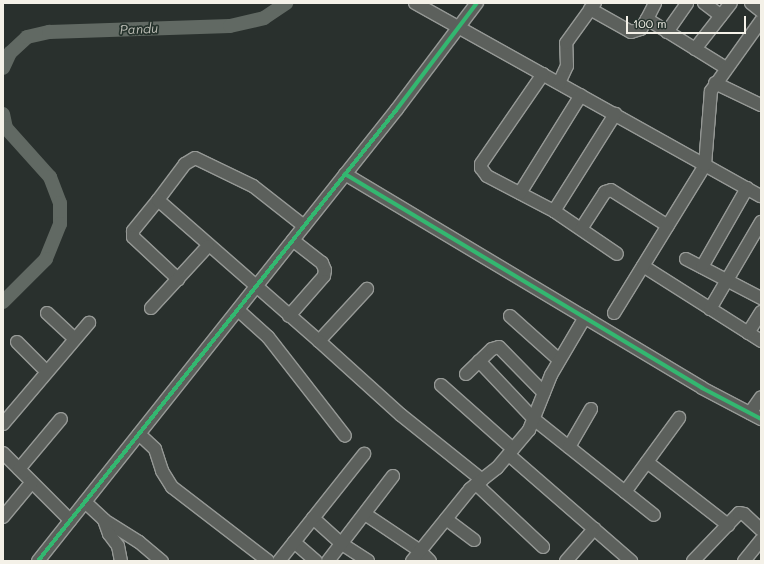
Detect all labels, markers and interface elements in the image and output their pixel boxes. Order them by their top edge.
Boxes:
scale bar [628,8,748,34]
text: 100 m [633,15,667,31]
water label: Pandu [119,21,159,37]

